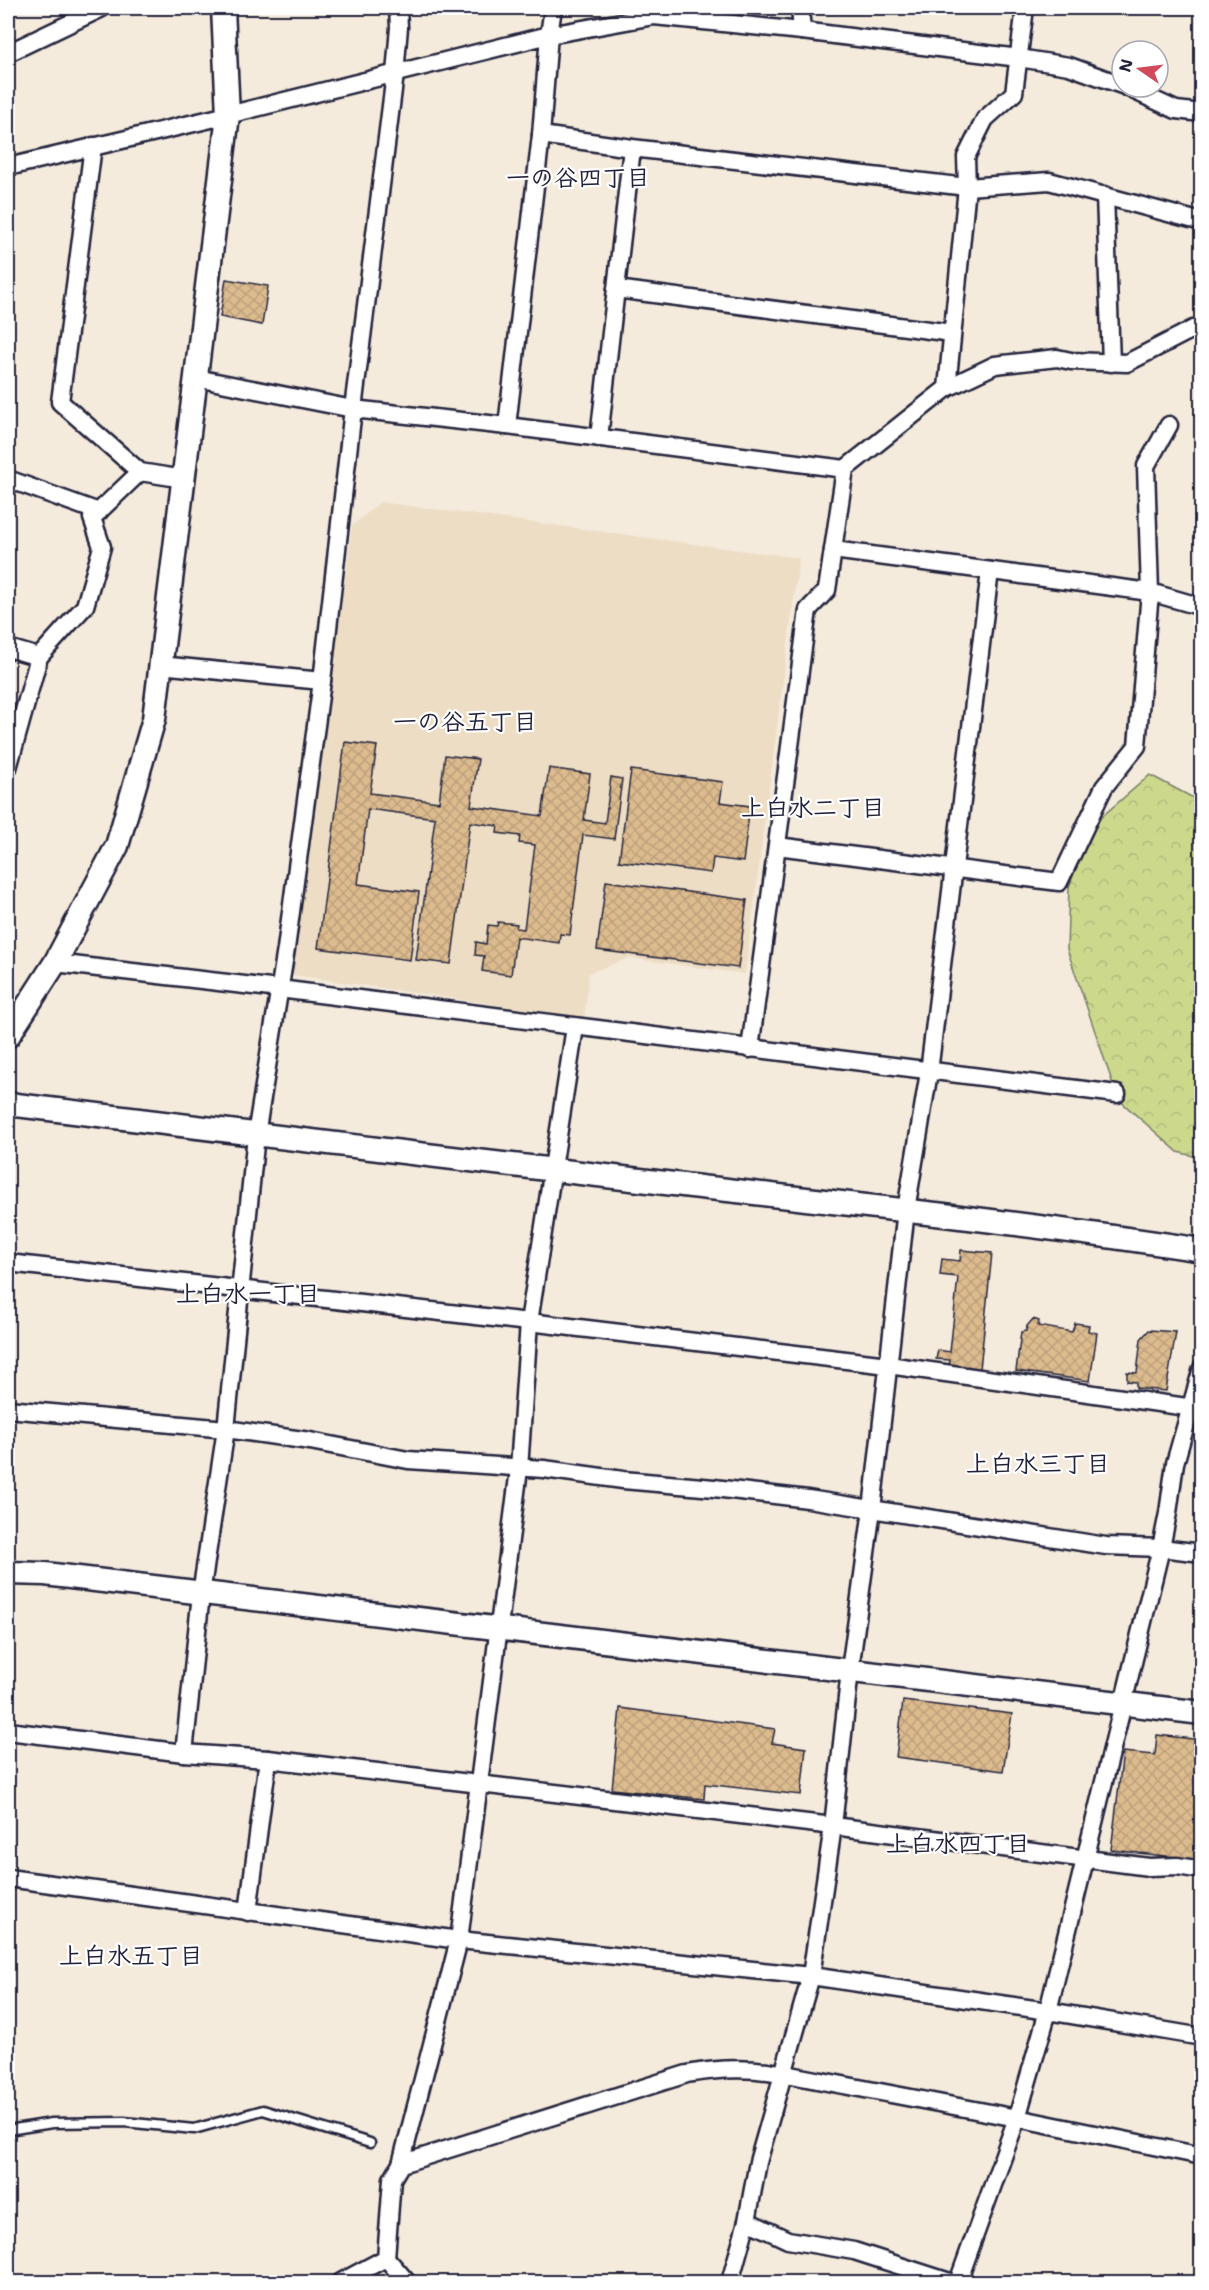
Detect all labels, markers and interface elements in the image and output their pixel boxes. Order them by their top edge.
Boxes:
north arrow [1110,39,1170,99]
text: N [1114,57,1138,74]
district label: 一の谷四丁目 [506,162,650,194]
district label: 一の谷五丁目 [393,706,537,738]
district label: 上白水二丁目 [741,792,885,824]
district label: 上白水一丁目 [176,1278,320,1310]
district label: 上白水三丁目 [966,1448,1110,1480]
district label: 上白水四丁目 [886,1828,1030,1860]
district label: 上白水五丁目 [59,1940,203,1972]

